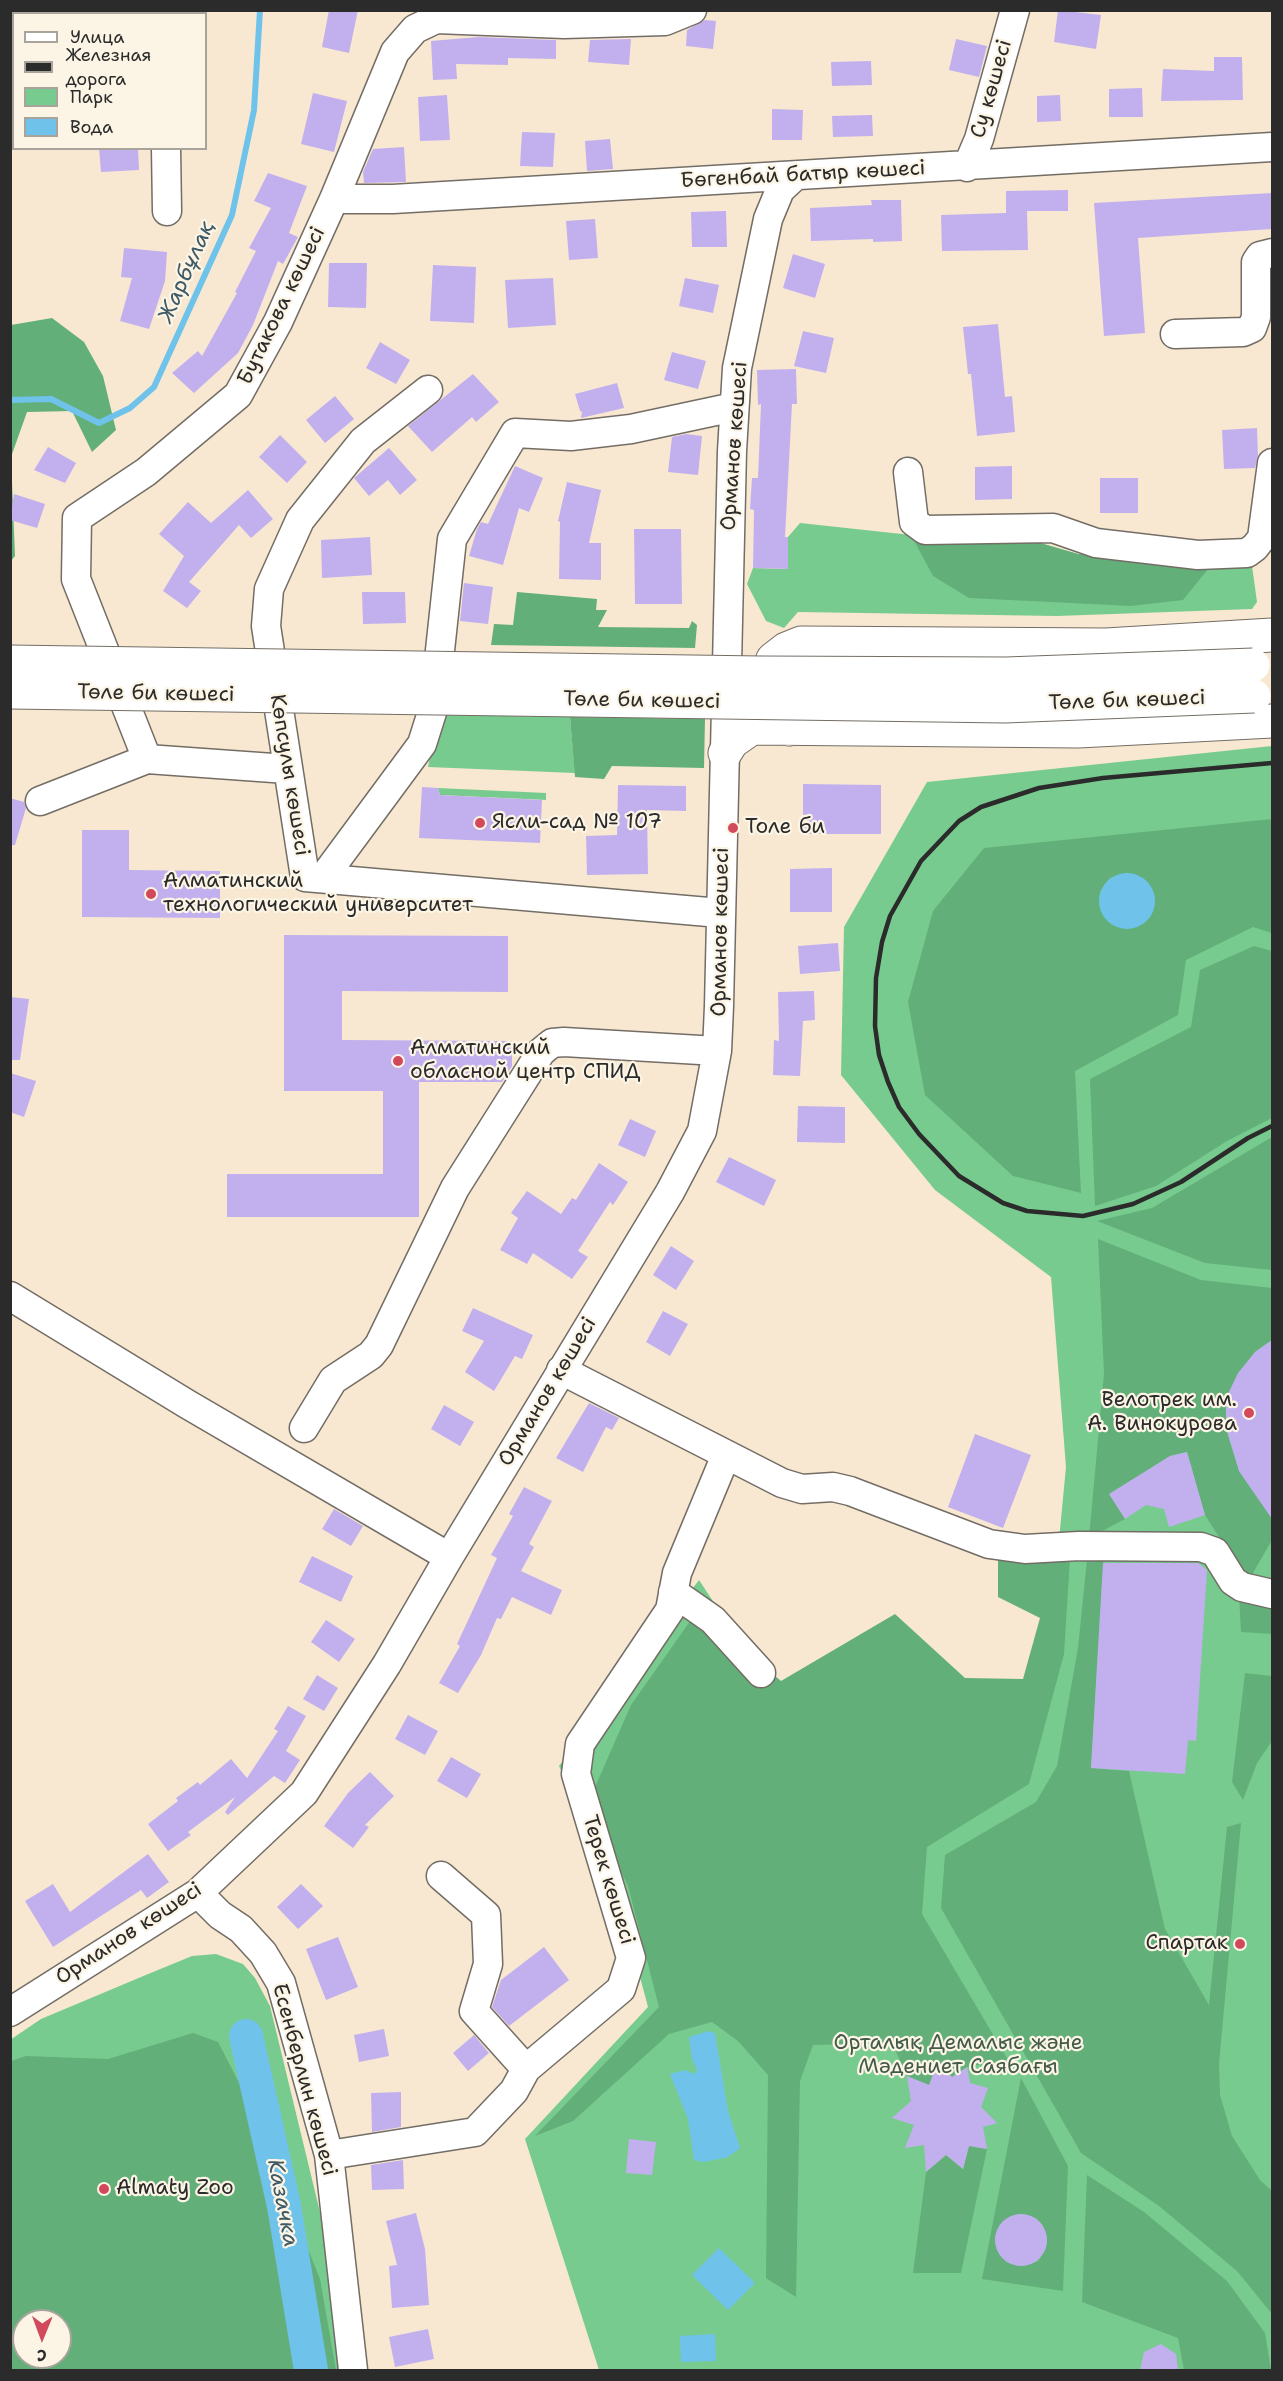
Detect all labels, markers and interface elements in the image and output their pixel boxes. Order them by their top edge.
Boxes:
legend [12,12,207,150]
text: Улица [70,25,124,49]
street label: Су көшесі [966,37,1018,141]
text: Железная дорога [65,43,151,91]
text: Парк [70,85,113,109]
text: Вода [70,115,113,139]
street label: Бөгенбай батыр көшесі [680,156,926,194]
water label: Жарбұлақ [153,217,221,327]
street label: Бутакова көшесі [233,223,331,389]
street label: Орманов көшесі [717,361,753,531]
street label: Төле би көшесі [77,680,235,708]
street label: Төле би көшесі [1048,686,1206,716]
street label: Төле би көшесі [563,687,721,715]
street label: Көпсулы көшесі [264,692,314,858]
place label: Ясли-сад № 107 [492,810,662,836]
place label: Толе би [745,815,825,841]
marker: Ясли-сад № 107 [473,816,487,830]
marker: Толе би [726,821,740,835]
street label: Орманов көшесі [707,847,735,1017]
place label: Алматинский технологический университет [163,869,473,919]
marker: Алматинский технологический университет [144,887,158,901]
place label: Алматинский обласной центр СПИД [410,1036,640,1086]
marker: Алматинский обласной центр СПИД [391,1054,405,1068]
street label: Орманов көшесі [494,1313,602,1471]
place label: Велотрек им. А. Винокурова [1087,1388,1237,1438]
marker: Велотрек им. А. Винокурова [1242,1406,1256,1420]
street label: Терек көшесі [576,1812,640,1948]
street label: Орманов көшесі [51,1877,207,1991]
place label: Спартак [1145,1931,1228,1957]
marker: Спартак [1233,1937,1247,1951]
street label: Есенберлин көшесі [266,1981,342,2179]
park label: Орталық Демалыс және Мәдениет Саябағы [833,2031,1083,2081]
water label: Казачка [261,2157,303,2249]
place label: Almaty Zoo [116,2176,234,2202]
marker: Almaty Zoo [97,2182,111,2196]
north arrow [12,2309,72,2369]
text: С [37,2345,47,2366]

